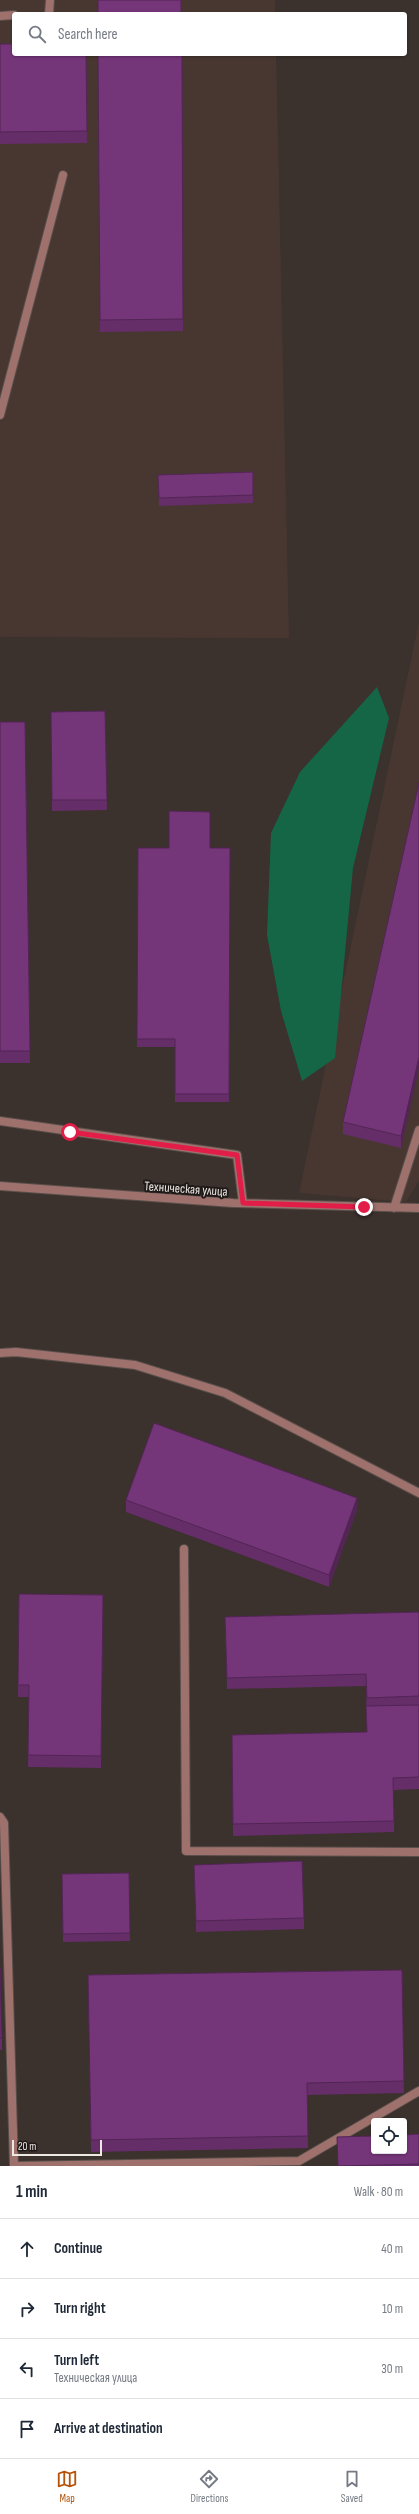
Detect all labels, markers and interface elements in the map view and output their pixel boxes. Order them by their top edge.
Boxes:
search box [12,12,407,56]
icon: search [26,23,48,45]
text: Search here [58,25,118,44]
route start [61,1123,79,1141]
street label: Техническая улица [144,1178,228,1200]
route end [355,1198,373,1216]
map controls [371,2118,407,2154]
button: locate [371,2118,407,2154]
scale bar [12,2138,102,2157]
text: 20 m [18,2140,36,2153]
text: 1 min [16,2182,48,2202]
text: Walk · 80 m [354,2184,403,2200]
icon: ahead [16,2238,38,2260]
text: Continue [54,2239,103,2258]
text: 40 m [381,2241,403,2257]
icon: right [16,2298,38,2320]
text: Turn right [54,2299,106,2318]
text: 10 m [382,2301,403,2317]
text: Turn left [54,2351,99,2370]
icon: left [16,2358,38,2380]
text: 30 m [381,2361,403,2377]
text: Техническая улица [54,2370,137,2386]
icon: arrive [16,2418,38,2440]
text: Arrive at destination [54,2419,163,2438]
tab: Map [56,2468,78,2505]
tab: Directions [191,2468,228,2505]
tab: Saved [341,2468,363,2505]

